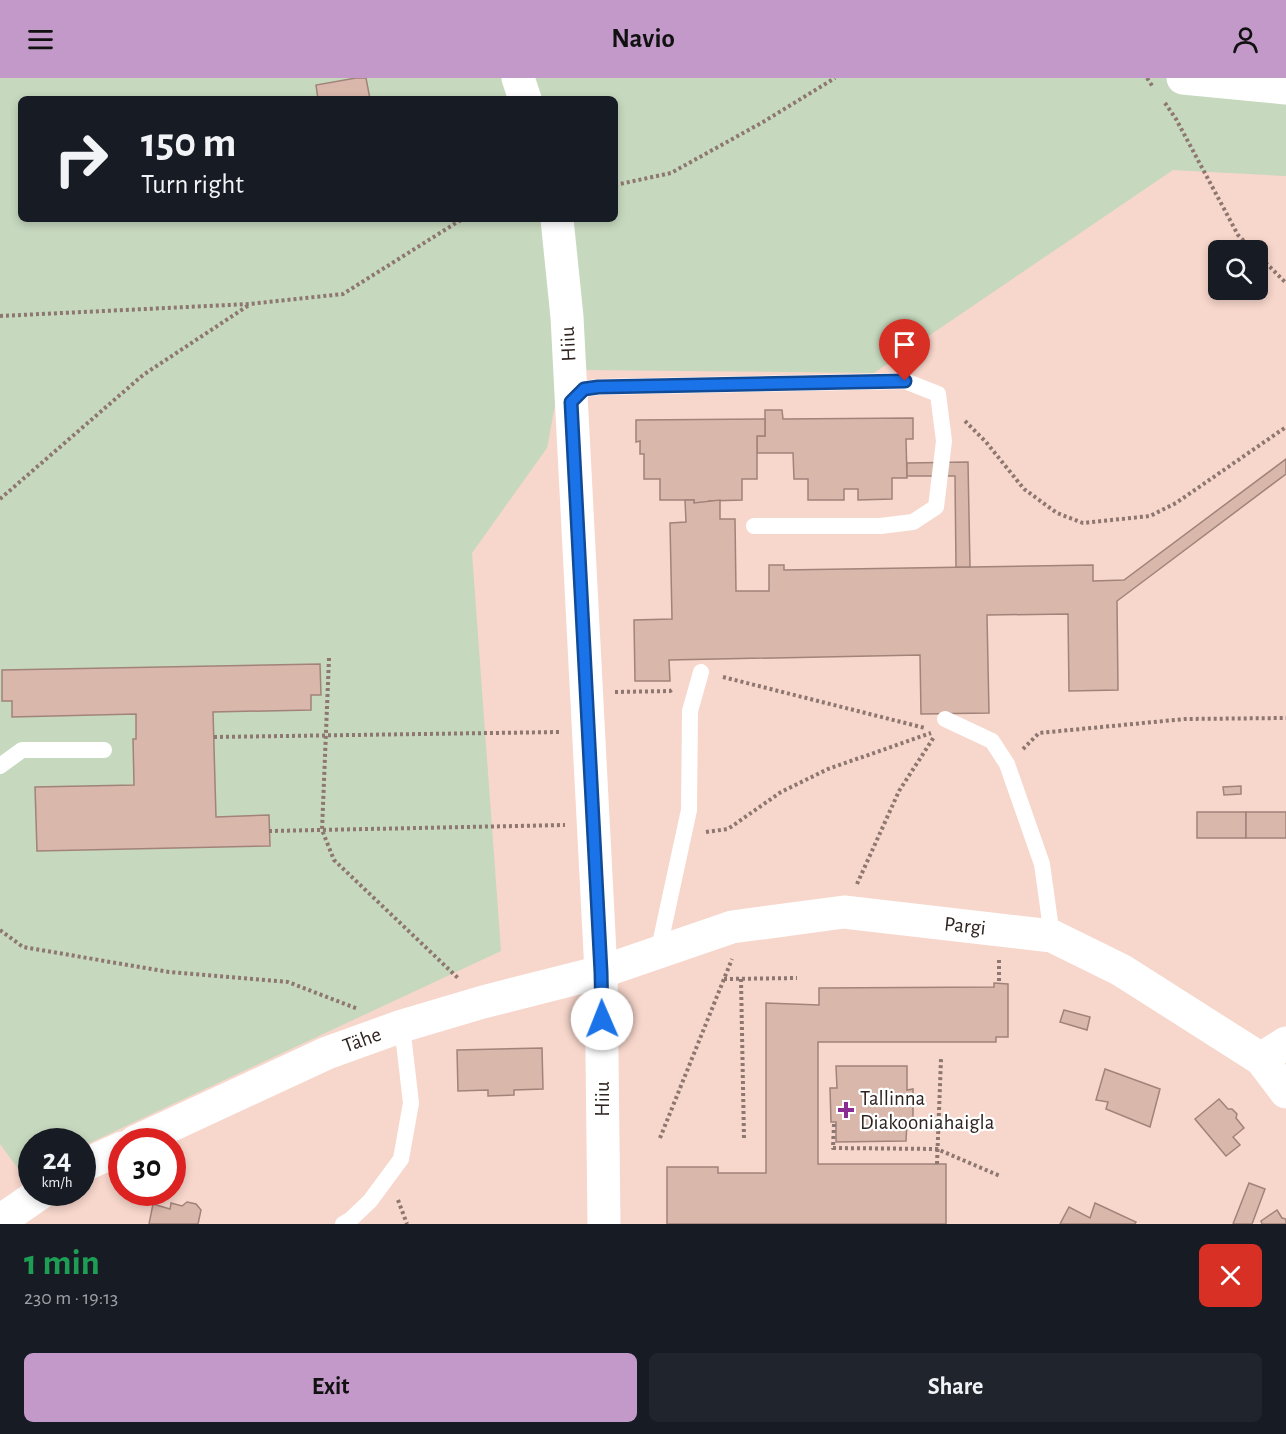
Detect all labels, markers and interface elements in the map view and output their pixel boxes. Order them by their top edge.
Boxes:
icon: menu [24,23,57,56]
icon: person [1229,23,1262,56]
text: Navio [611,25,675,52]
icon: right [42,120,120,198]
text: 150 m [141,122,236,164]
text: Turn right [141,171,244,198]
map controls [1208,240,1268,300]
button: search [1208,240,1268,300]
pin [879,319,930,381]
street label: Hiiu [557,326,579,362]
icon: arrive [888,328,921,361]
street label: Pargi [943,913,987,939]
position arrow [570,987,634,1051]
street label: Tähe [340,1023,384,1057]
street label: Hiiu [592,1081,613,1117]
place label: Tallinna Diakooniahaigla [860,1088,995,1133]
marker: Tallinna Diakooniahaigla [837,1101,855,1119]
speed limit sign: 30 [108,1128,186,1206]
text: 24 [42,1145,72,1175]
text: km/h [42,1175,72,1190]
button: close [1199,1244,1262,1307]
text: 1 min [24,1245,100,1281]
text: 230 m · 19:13 [24,1288,118,1308]
button: Exit [24,1353,637,1422]
button: Share [649,1353,1262,1422]

